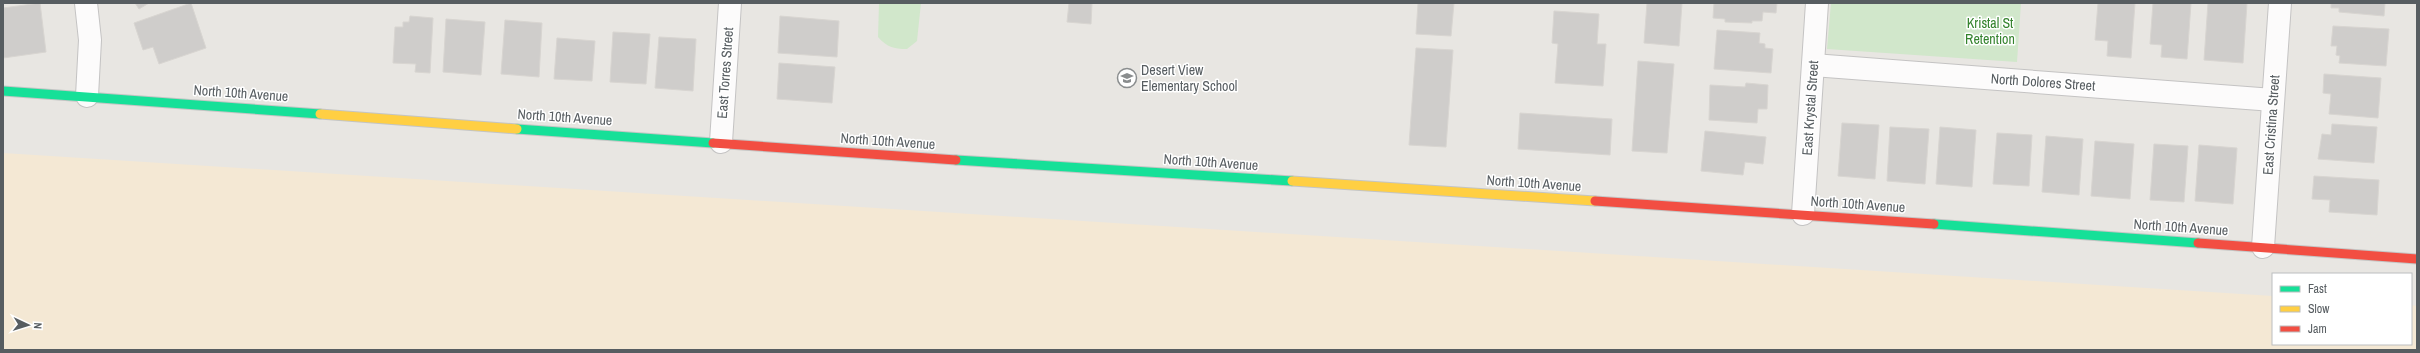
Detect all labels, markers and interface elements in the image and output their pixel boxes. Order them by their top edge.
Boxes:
park label: Kristal St Retention [1965,14,2015,48]
street label: East Torres Street [713,27,737,119]
street label: East Krystal Street [1798,60,1822,156]
place label: Desert View Elementary School [1141,61,1237,95]
school or university icon: Desert View Elementary School [1116,67,1138,89]
street label: North Dolores Street [1990,69,2096,95]
street label: East Cristina Street [2259,74,2283,176]
street label: North 10th Avenue [193,81,289,105]
street label: North 10th Avenue [517,105,613,129]
street label: North 10th Avenue [840,129,936,153]
street label: North 10th Avenue [1163,150,1259,174]
street label: North 10th Avenue [1486,171,1582,195]
street label: North 10th Avenue [1810,192,1906,216]
street label: North 10th Avenue [2133,215,2229,239]
legend [2272,273,2412,345]
text: Fast [2308,281,2327,297]
text: Slow [2308,301,2330,317]
north arrow [8,305,48,345]
text: Jam [2308,321,2327,337]
text: N [31,322,45,329]

